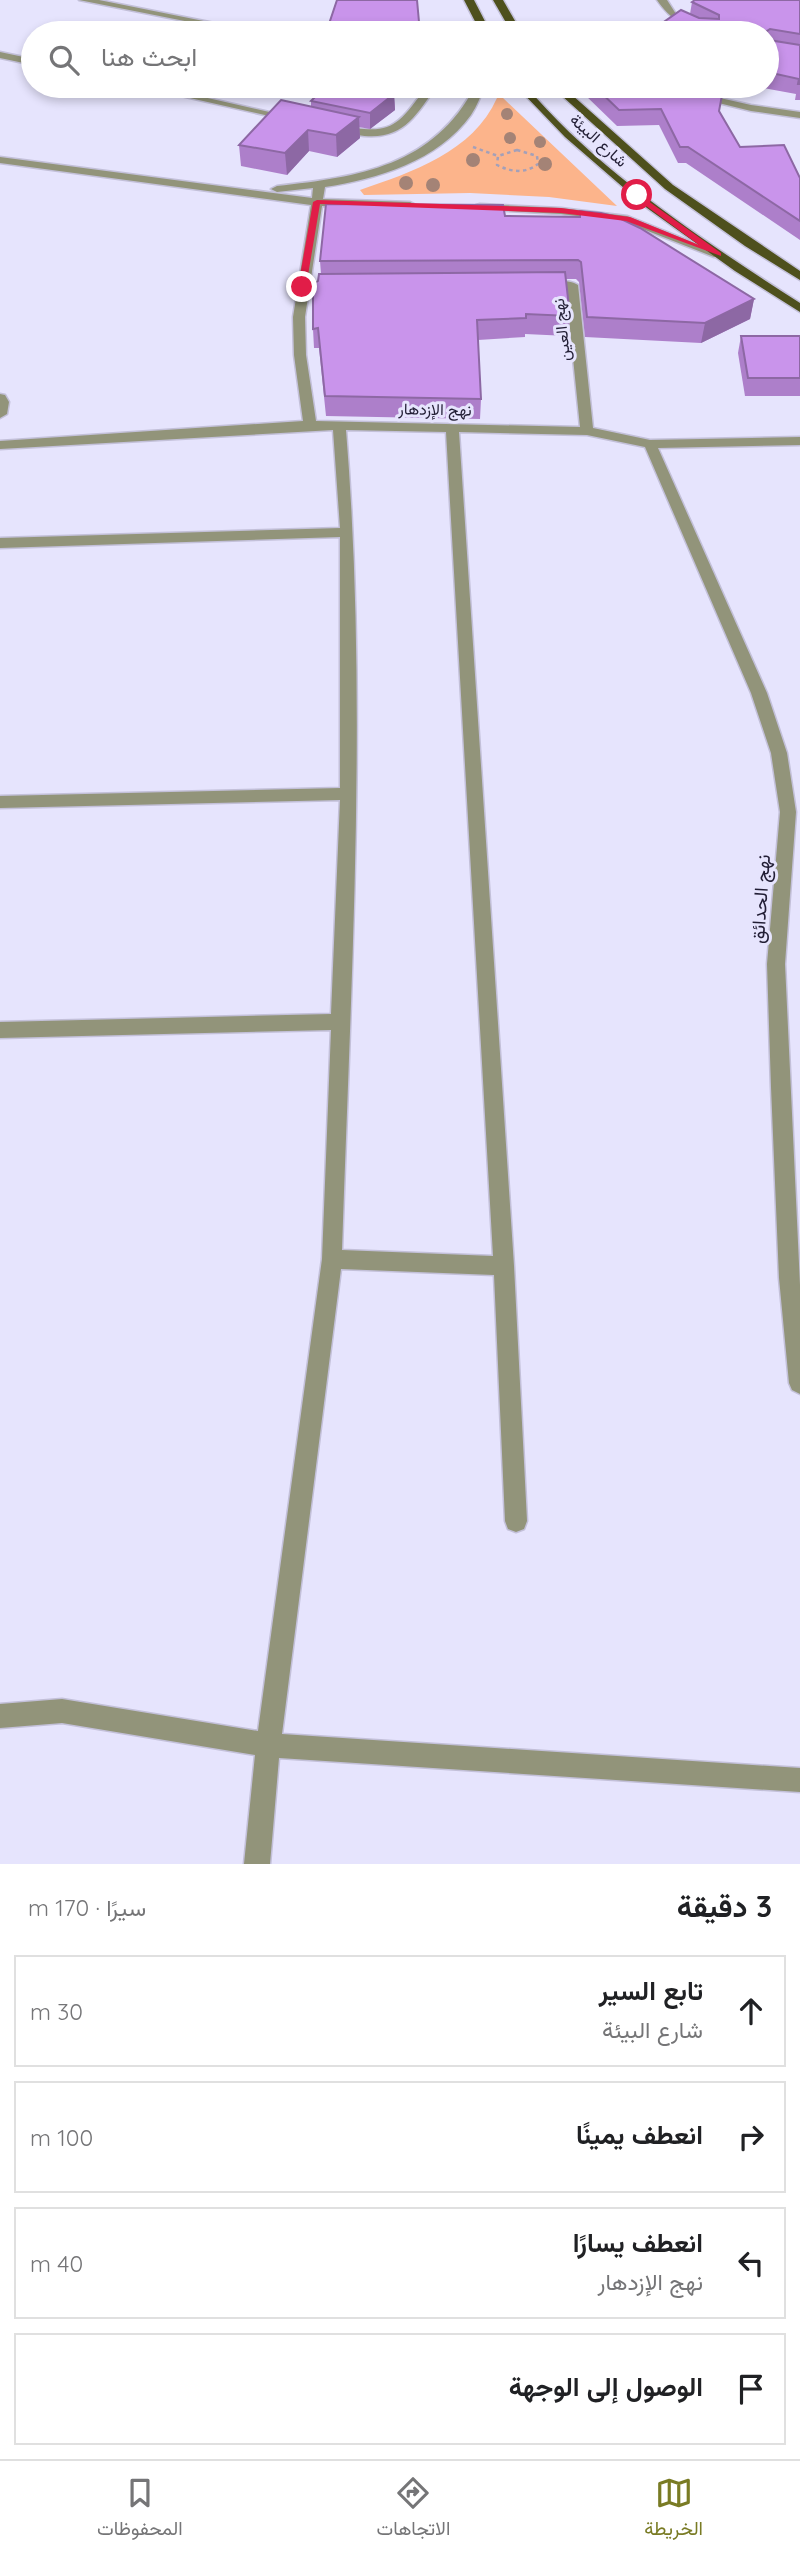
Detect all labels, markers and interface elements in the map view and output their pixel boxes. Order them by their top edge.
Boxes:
search box [21,21,779,98]
text: ابحث هنا [101,40,197,73]
icon: search [45,41,83,79]
street label: شارع البيئة [565,109,632,172]
route start [621,179,652,210]
route end [286,271,317,302]
street label: نهج العين [548,297,576,363]
street label: نهج الإزدهار [397,398,472,422]
street label: نهج الحدائق [745,854,777,945]
text: 3 دقيقة [677,1887,772,1925]
text: سيرًا · 170 m [28,1893,146,1922]
text: تابع السير [599,1974,703,2007]
icon: ahead [732,1992,770,2030]
text: 30 m [30,1997,83,2026]
text: شارع البيئة [602,2015,703,2044]
text: انعطف يمينًا [576,2118,703,2151]
icon: right [732,2118,770,2156]
text: 100 m [30,2123,93,2152]
text: انعطف يسارًا [573,2226,703,2259]
icon: left [732,2244,770,2282]
text: 40 m [30,2249,83,2278]
text: نهج الإزدهار [598,2267,703,2296]
text: الوصول إلى الوجهة [509,2370,703,2403]
icon: arrive [732,2370,770,2408]
tab: المحفوظات [97,2474,183,2545]
tab: الاتجاهات [377,2474,450,2545]
tab: الخريطة [644,2474,703,2545]

